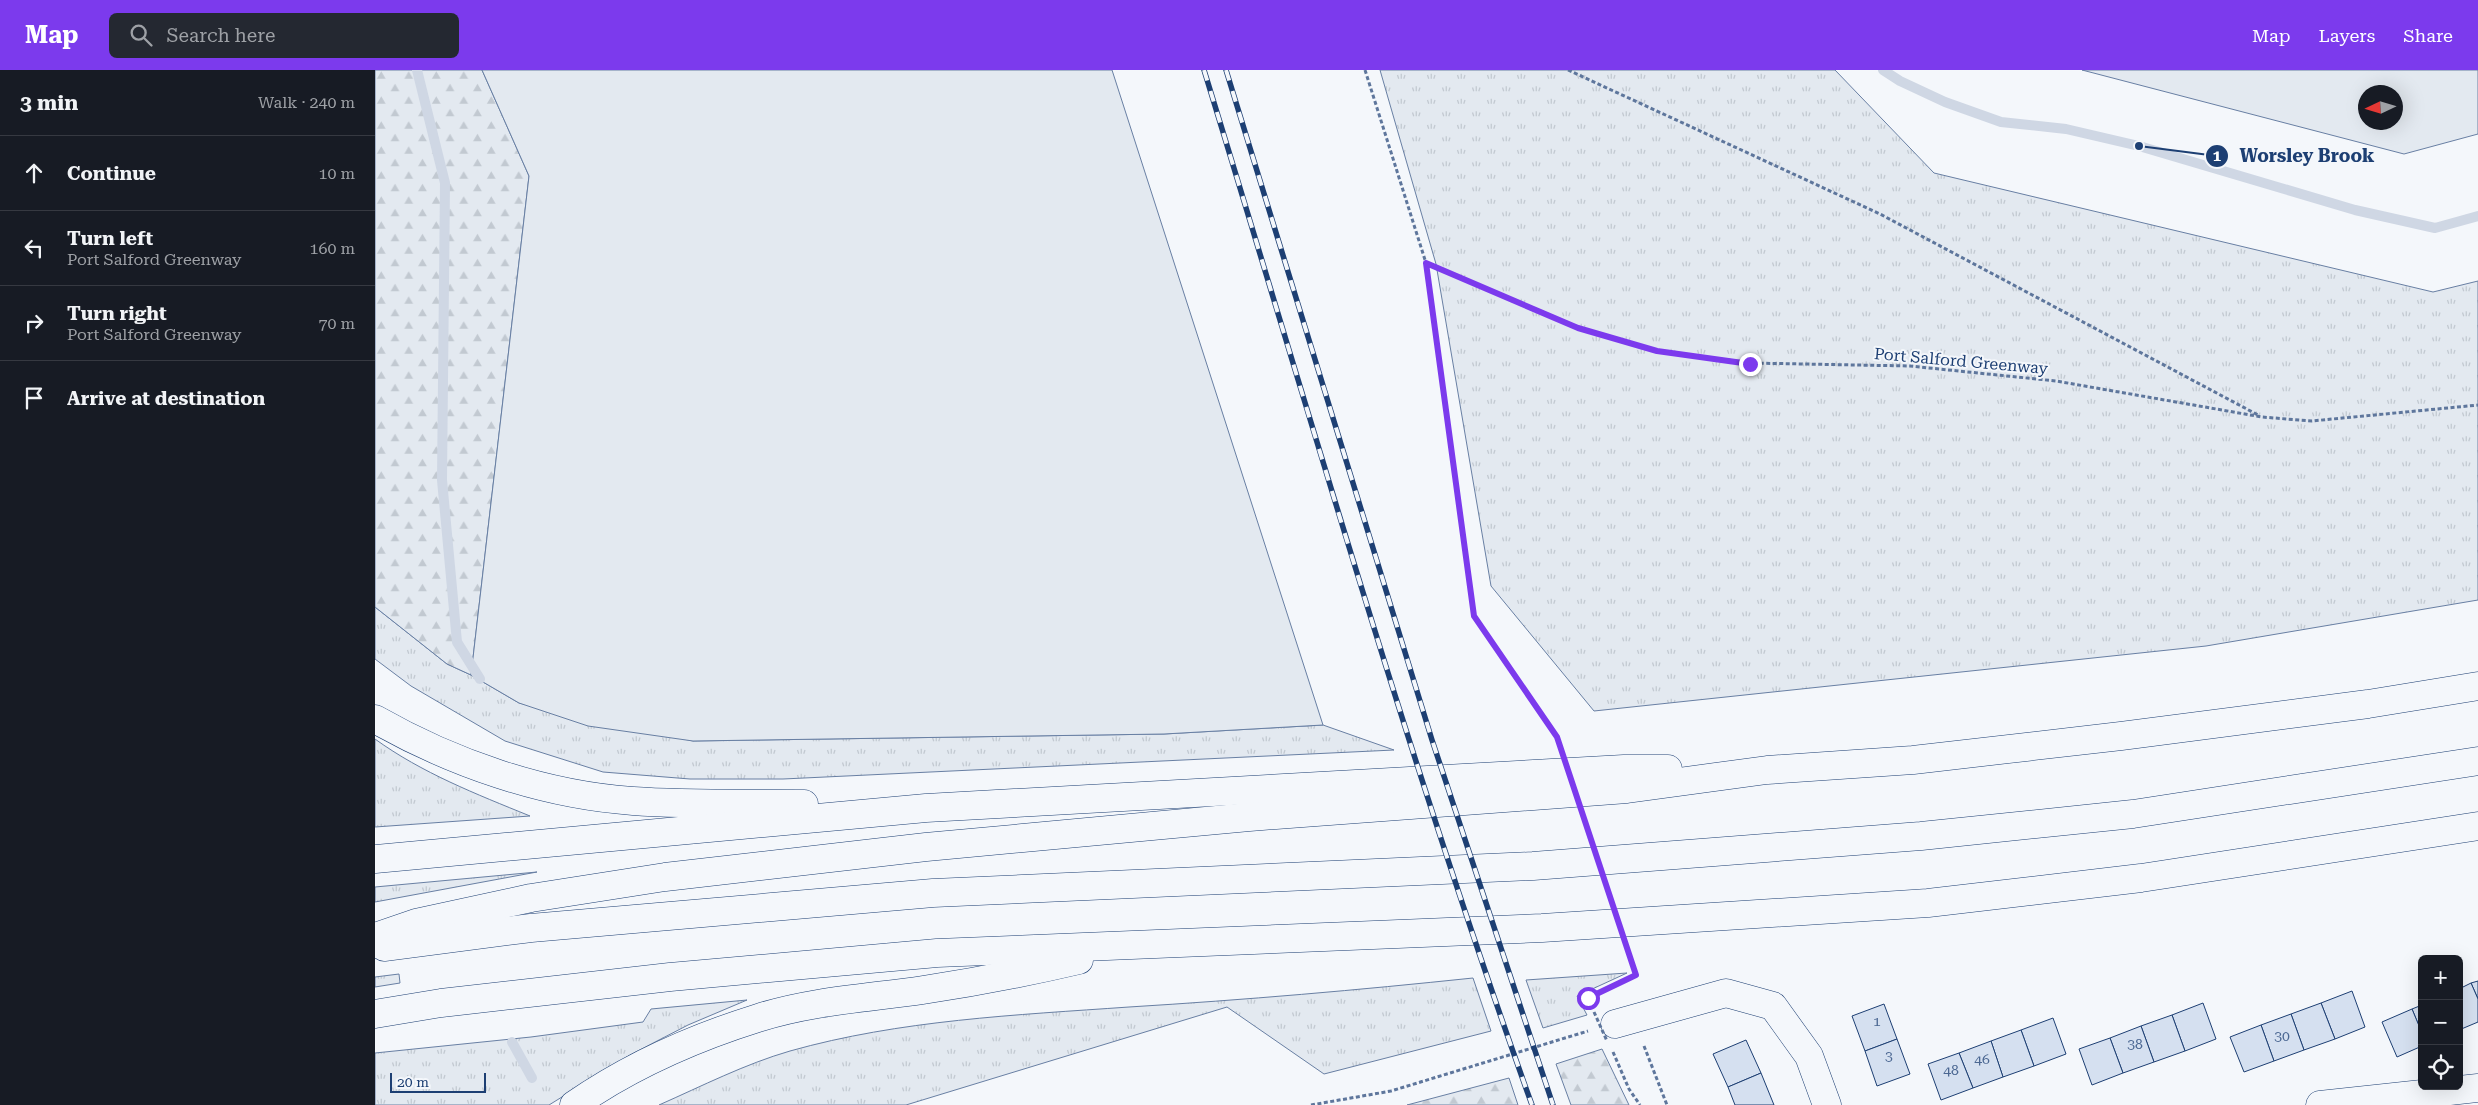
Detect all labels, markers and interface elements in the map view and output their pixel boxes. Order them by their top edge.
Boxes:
search box [109,13,459,58]
text: Map [25,21,79,49]
icon: search [127,21,155,49]
text: Search here [167,24,275,47]
text: Map [2252,25,2291,46]
text: Layers [2319,25,2375,46]
text: Share [2403,25,2453,46]
north arrow [2358,85,2403,130]
text: 3 min [20,91,78,115]
text: Walk · 240 m [258,93,355,112]
callout: Worsley Brook [2205,139,2385,172]
text: Worsley Brook [2239,145,2375,166]
text: 1 [2213,147,2222,165]
icon: ahead [20,159,48,187]
text: Continue [67,162,156,185]
text: 10 m [318,164,355,183]
text: Turn left [67,227,153,250]
icon: left [20,234,48,262]
text: 160 m [309,239,355,258]
text: Port Salford Greenway [67,250,241,269]
text: Turn right [67,302,167,325]
icon: right [20,309,48,337]
text: 70 m [318,314,355,333]
text: Port Salford Greenway [67,325,241,344]
street label: Port Salford Greenway [1873,344,2049,378]
route end [1739,353,1762,376]
icon: arrive [20,384,48,412]
text: Arrive at destination [67,387,265,410]
map controls [2418,955,2463,1090]
button: + [2418,955,2463,1000]
route start [1577,987,1600,1010]
button: − [2418,1000,2463,1045]
house number: 1 [1873,1013,1881,1029]
house number: 30 [2274,1028,2290,1044]
house number: 38 [2127,1036,2143,1052]
button: locate [2418,1045,2463,1090]
house number: 3 [1885,1048,1893,1064]
house number: 46 [1974,1051,1990,1067]
house number: 48 [1943,1062,1959,1078]
scale bar [390,1070,486,1093]
text: 20 m [397,1074,429,1090]

